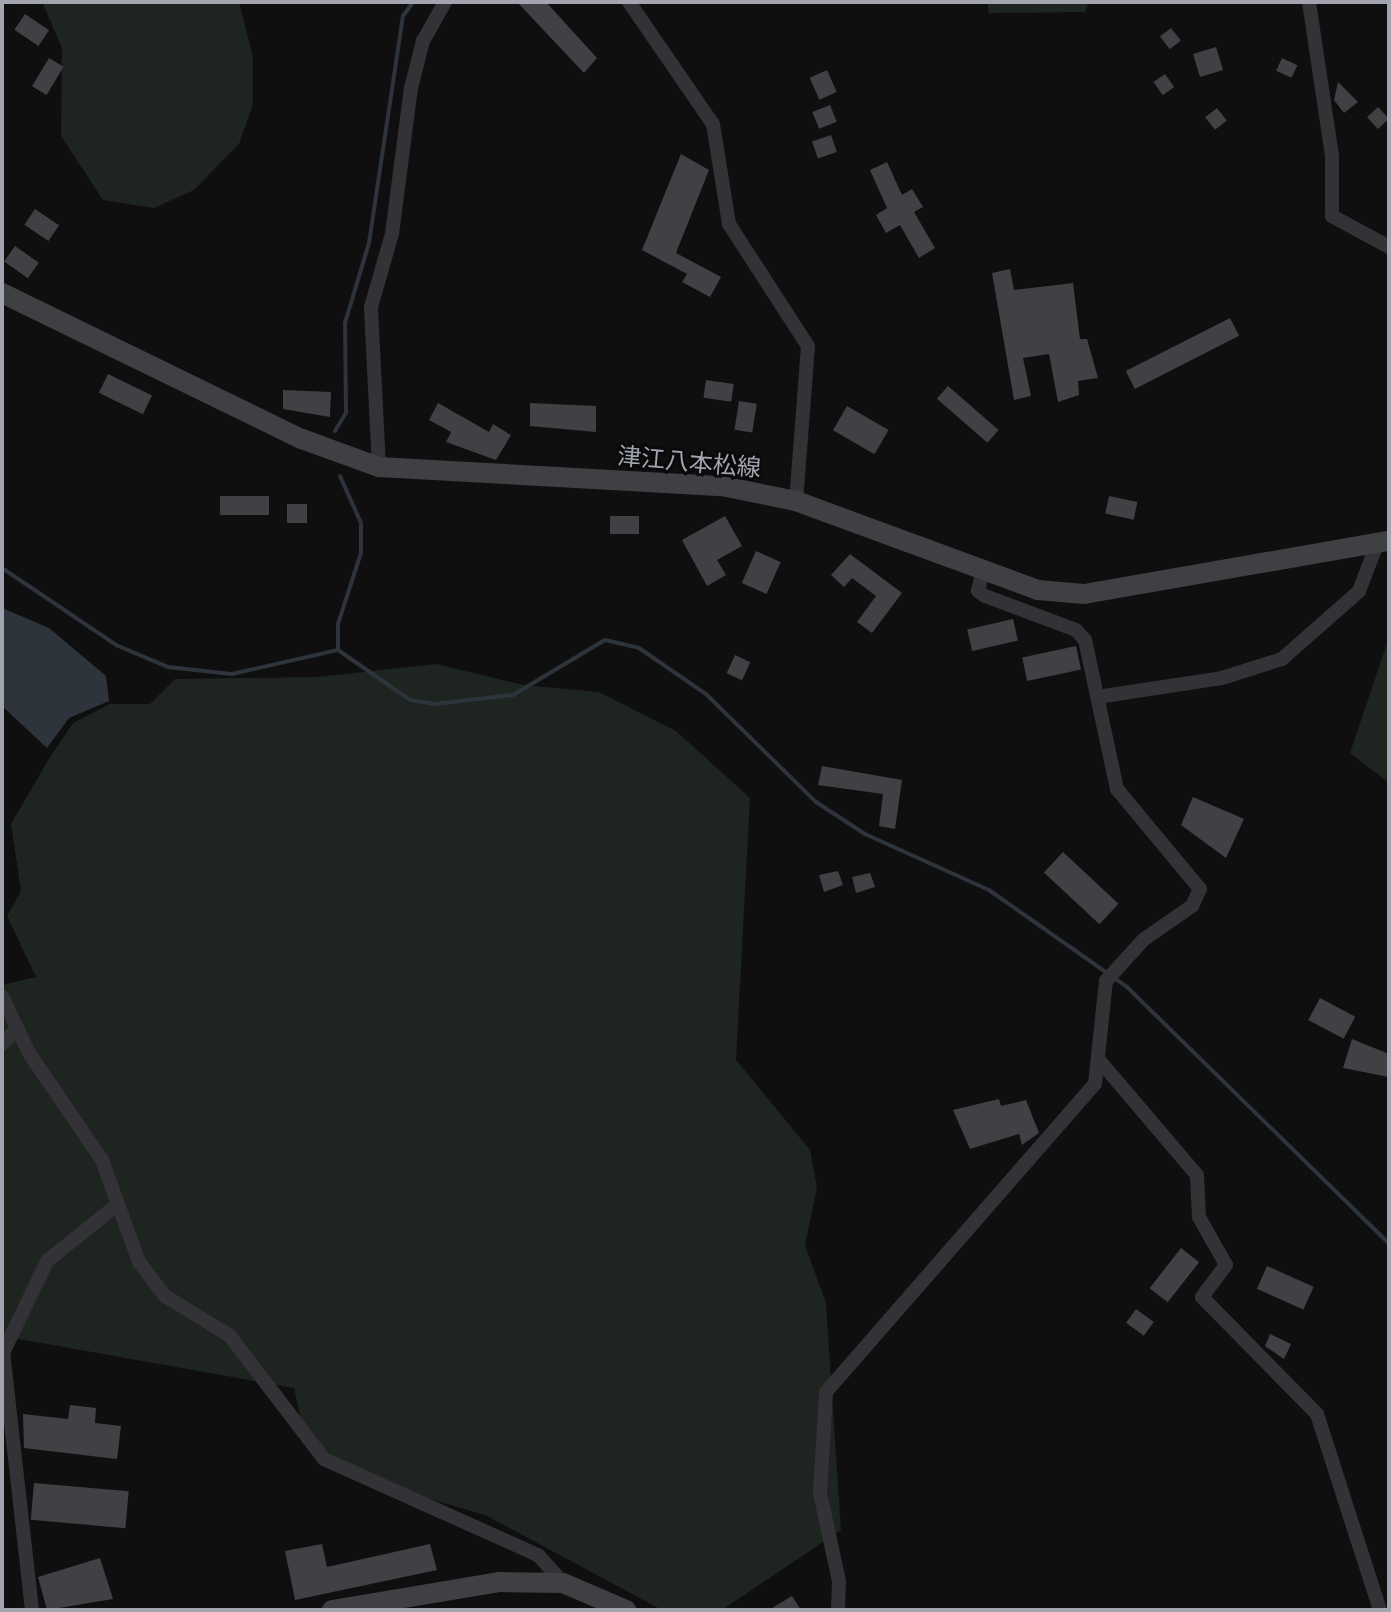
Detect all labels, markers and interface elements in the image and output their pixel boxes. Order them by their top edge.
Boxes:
street label: 津江八本松線 [616,442,762,484]

